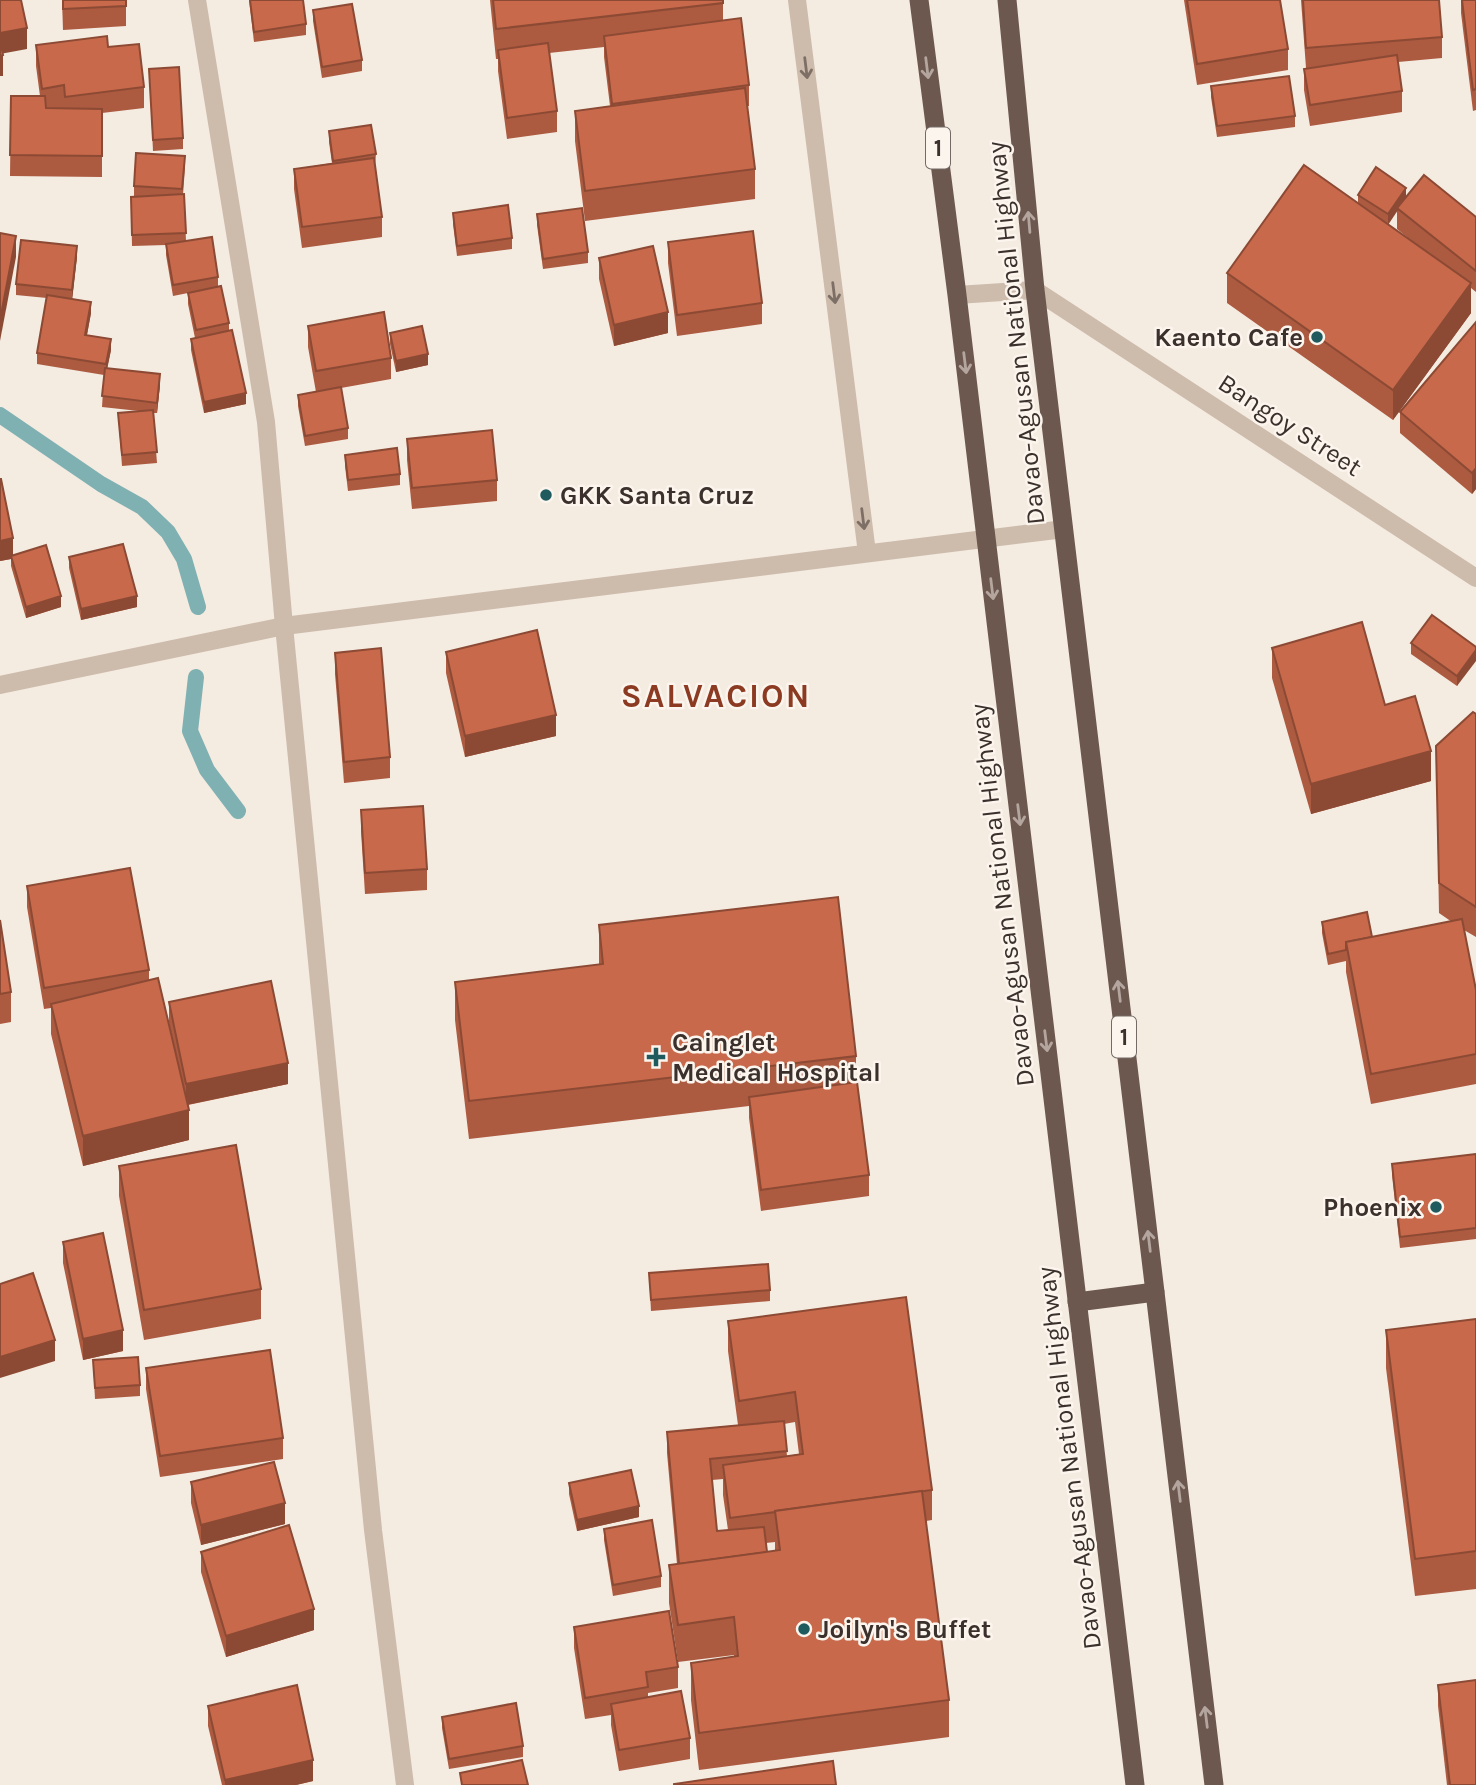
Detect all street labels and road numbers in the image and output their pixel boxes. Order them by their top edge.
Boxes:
road number: 1 [926,128,950,168]
street label: Davao-Agusan National Highway [980,140,1052,526]
street label: Bangoy Street [1212,367,1368,483]
street label: Davao-Agusan National Highway [963,702,1041,1088]
road number: 1 [1112,1016,1136,1058]
street label: Davao-Agusan National Highway [1030,1265,1108,1651]

